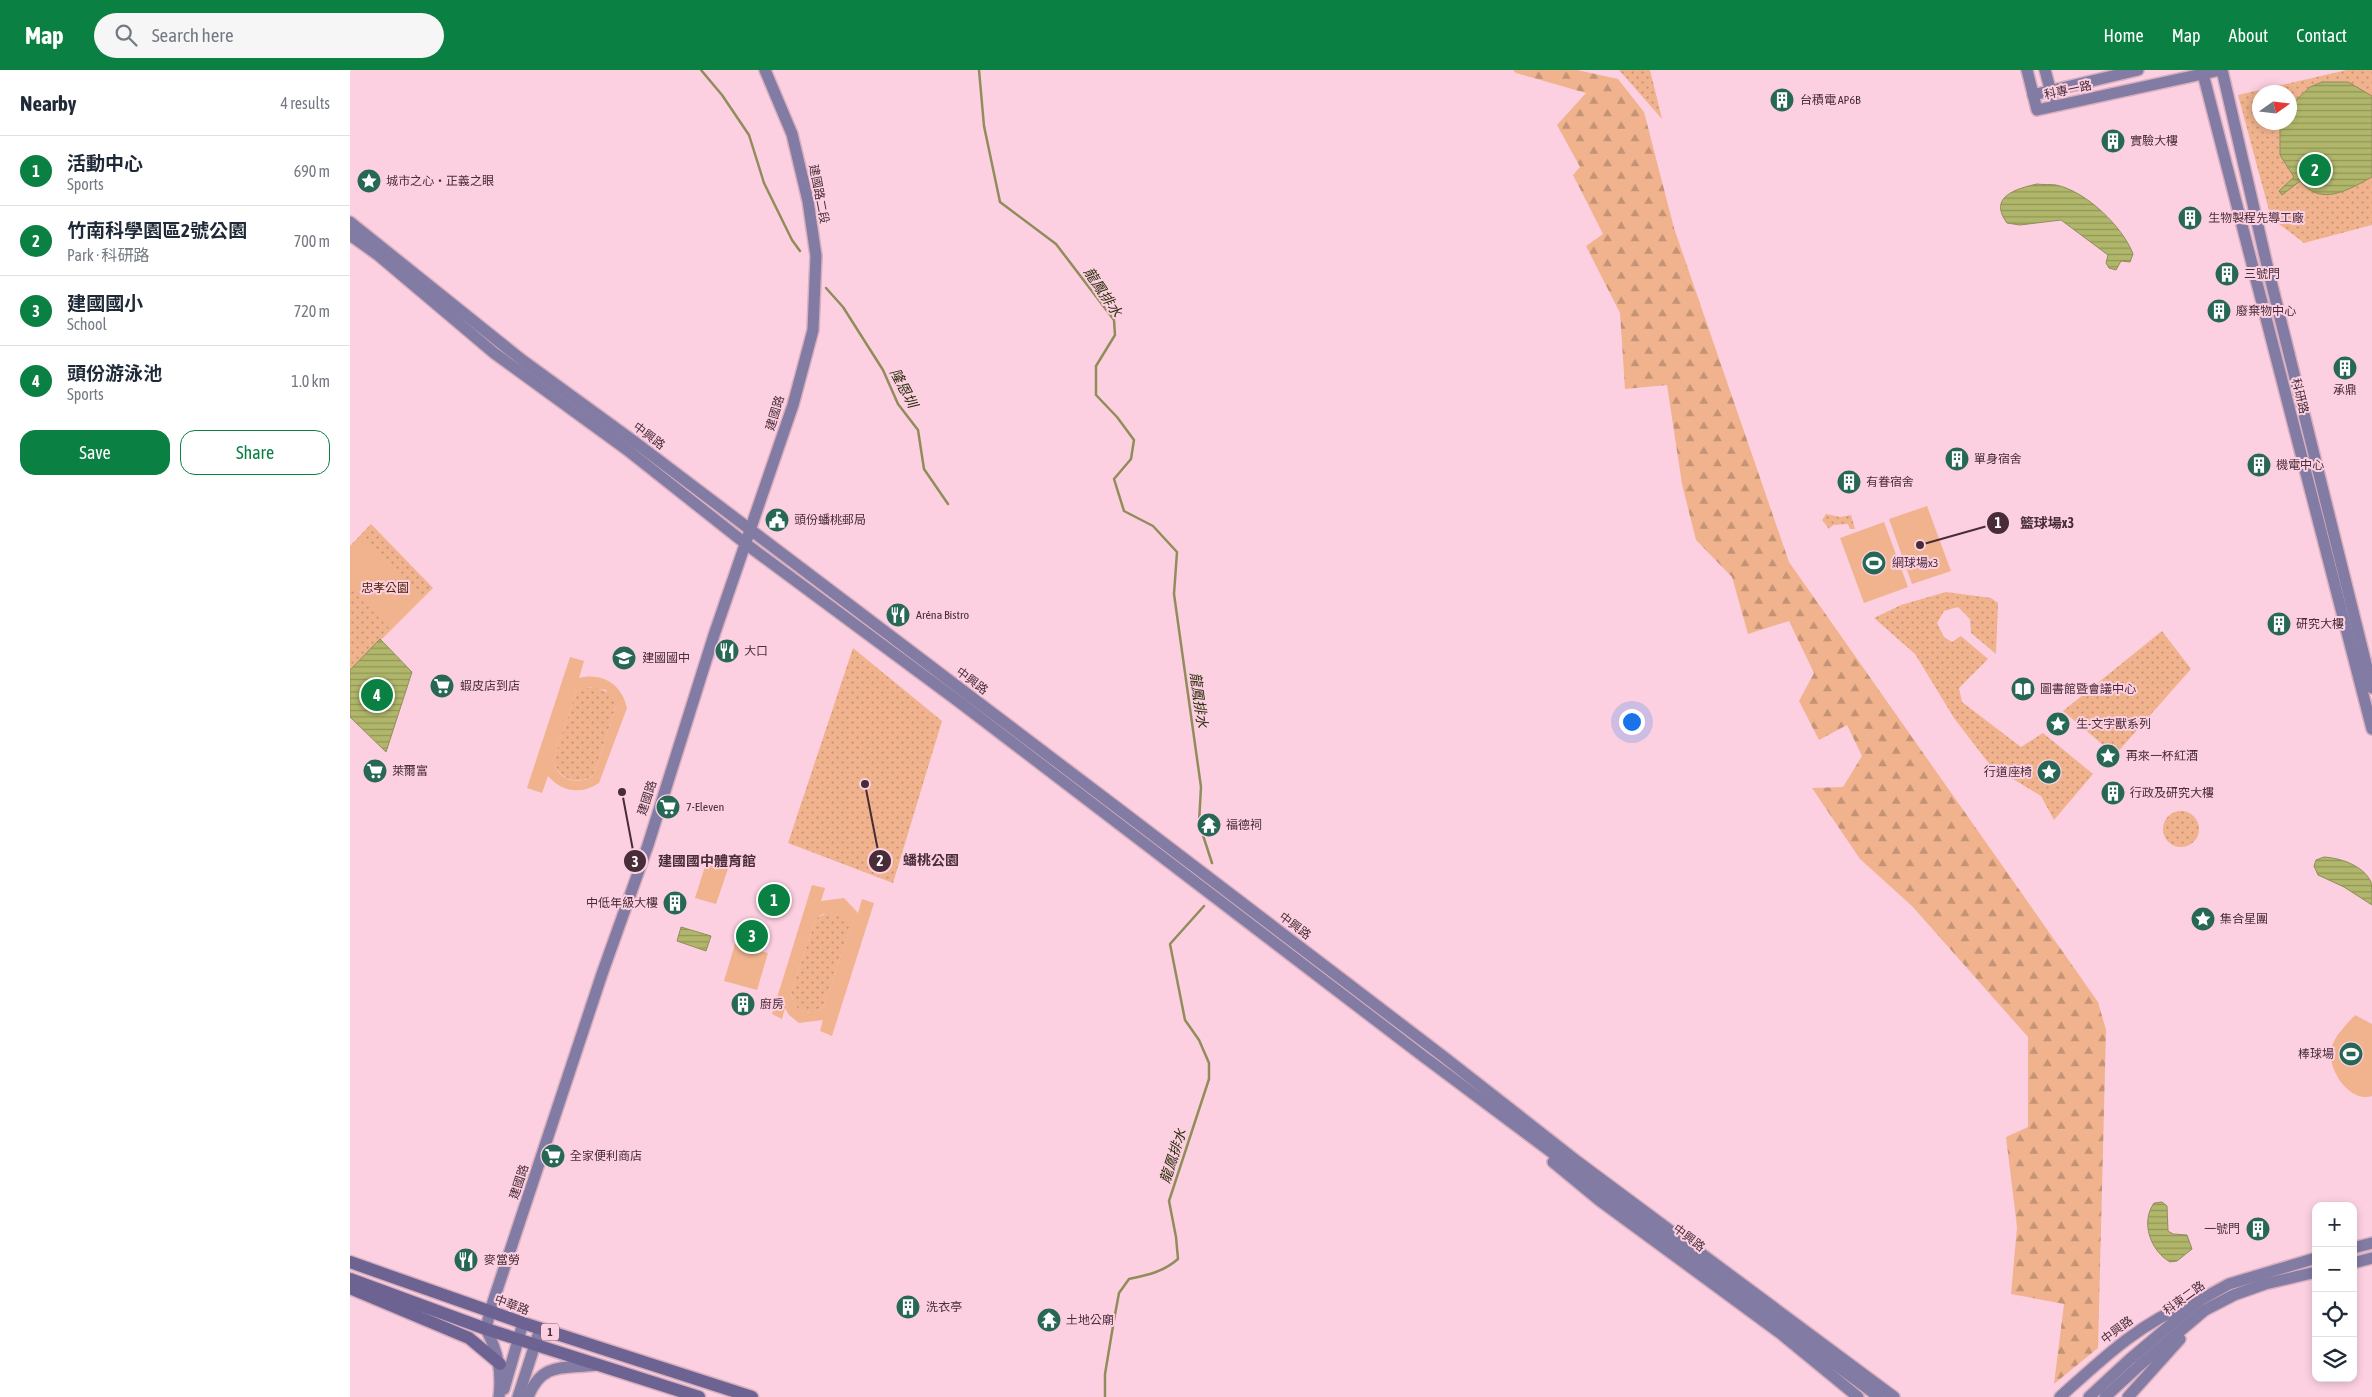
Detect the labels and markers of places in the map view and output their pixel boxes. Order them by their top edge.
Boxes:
building icon: 台積電 AP6B [1769,87,1795,113]
place label: 台積電 AP6B [1800,93,1861,107]
building icon: 實驗大樓 [2100,128,2126,154]
place label: 實驗大樓 [2130,134,2178,148]
pin: 2 [2299,151,2331,189]
place icon: 城市之心‧正義之眼 [356,168,382,194]
place label: 城市之心‧正義之眼 [386,174,494,188]
building icon: 生物製程先導工廠 [2177,205,2203,231]
place label: 生物製程先導工廠 [2208,211,2304,225]
building icon: 三號門 [2214,261,2240,287]
place label: 三號門 [2244,267,2280,281]
building icon: 廢棄物中心 [2206,298,2232,324]
place label: 廢棄物中心 [2236,304,2296,318]
building icon: 承鼎 [2332,355,2358,381]
place label: 承鼎 [2333,383,2357,397]
building icon: 單身宿舍 [1944,446,1970,472]
place label: 單身宿舍 [1974,452,2022,466]
building icon: 機電中心 [2246,452,2272,478]
place label: 機電中心 [2276,458,2324,472]
building icon: 有眷宿舍 [1836,469,1862,495]
place label: 有眷宿舍 [1866,475,1914,489]
public building icon: 頭份蟠桃郵局 [764,507,790,533]
callout: 籃球場x3 [1985,509,2085,538]
place label: 頭份蟠桃郵局 [794,513,866,527]
sports icon: 網球場x3 [1861,550,1887,576]
place label: 網球場x3 [1892,556,1939,570]
restaurant icon: Aréna Bistro [885,602,911,628]
place label: Aréna Bistro [916,608,970,622]
building icon: 研究大樓 [2266,611,2292,637]
place label: 研究大樓 [2296,617,2344,631]
restaurant icon: 大口 [714,638,740,664]
place label: 大口 [744,644,768,658]
school or university icon: 建國國中 [611,645,637,671]
place label: 建國國中 [642,651,690,665]
supermarket icon: 蝦皮店到店 [429,673,455,699]
pin: 4 [361,676,393,714]
library icon: 圖書館暨會議中心 [2010,676,2036,702]
place label: 蝦皮店到店 [460,679,520,693]
place label: 圖書館暨會議中心 [2040,682,2136,696]
place icon: 生-文字獸系列 [2045,711,2071,737]
place label: 生-文字獸系列 [2076,717,2151,731]
place icon: 再來一杯紅酒 [2095,743,2121,769]
place label: 再來一杯紅酒 [2126,749,2198,763]
supermarket icon: 萊爾富 [362,758,388,784]
place icon: 行道座椅 [2036,759,2062,785]
place label: 萊爾富 [392,764,428,778]
place label: 行道座椅 [1984,765,2032,779]
building icon: 行政及研究大樓 [2100,780,2126,806]
place label: 行政及研究大樓 [2130,786,2214,800]
supermarket icon: 7-Eleven [655,794,681,820]
place label: 7-Eleven [686,800,724,814]
temple icon: 福德祠 [1196,812,1222,838]
place label: 福德祠 [1226,818,1262,832]
callout: 蟠桃公園 [868,846,969,875]
callout: 建國國中體育館 [623,847,766,876]
pin: 1 [758,881,790,919]
building icon: 中低年級大樓 [662,890,688,916]
place label: 中低年級大樓 [586,896,658,910]
place icon: 集合星團 [2190,906,2216,932]
place label: 集合星團 [2220,912,2268,926]
pin: 3 [736,917,768,955]
building icon: 廚房 [730,991,756,1017]
place label: 廚房 [760,997,784,1011]
sports icon: 棒球場 [2338,1041,2364,1067]
place label: 棒球場 [2298,1047,2334,1061]
supermarket icon: 全家便利商店 [540,1143,566,1169]
place label: 全家便利商店 [570,1149,642,1163]
building icon: 一號門 [2245,1216,2271,1242]
place label: 一號門 [2204,1222,2240,1236]
restaurant icon: 麥當勞 [453,1247,479,1273]
place label: 麥當勞 [484,1253,520,1267]
building icon: 洗衣亭 [895,1294,921,1320]
place label: 洗衣亭 [926,1300,962,1314]
temple icon: 土地公廟 [1036,1307,1062,1333]
place label: 土地公廟 [1066,1313,1114,1327]

